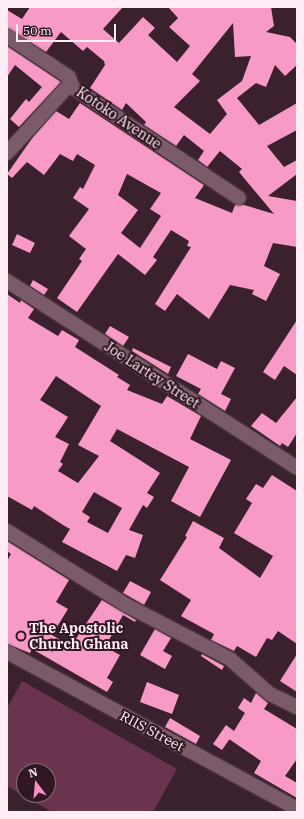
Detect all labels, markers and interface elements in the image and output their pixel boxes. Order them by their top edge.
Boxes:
scale bar [18,16,118,42]
text: 50 m [23,23,52,38]
street label: Kotoko Avenue [73,83,165,153]
street label: Joe Lartey Street [101,338,203,412]
place label: The Apostolic Church Ghana [29,620,128,652]
marker: The Apostolic Church Ghana [16,631,26,641]
street label: RIIS Street [117,707,187,755]
north arrow [16,763,56,803]
text: N [27,765,39,780]

